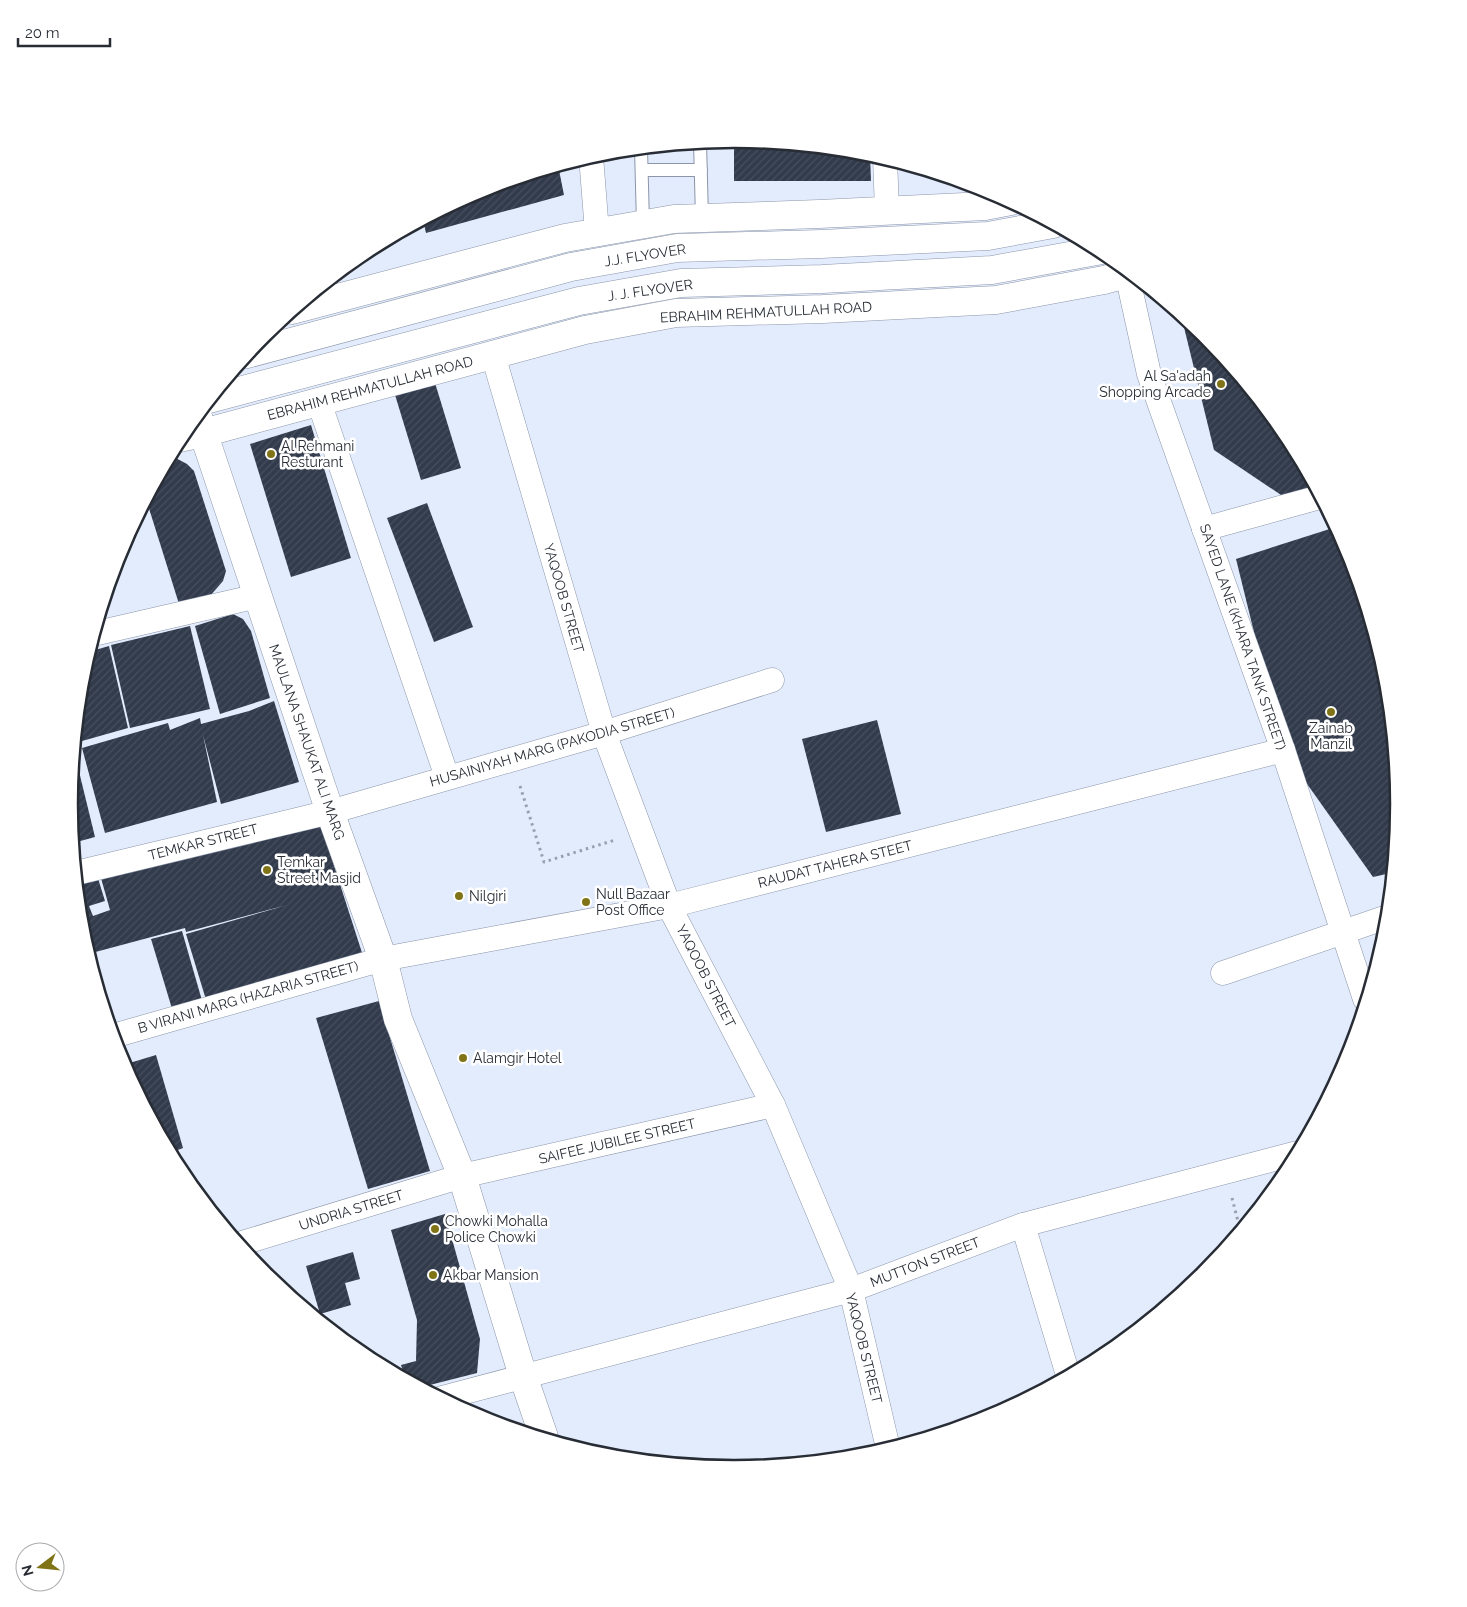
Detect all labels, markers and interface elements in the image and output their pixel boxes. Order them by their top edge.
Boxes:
scale bar [18,15,110,47]
text: 20 m [25,24,60,42]
street label: J.J. FLYOVER [603,241,687,269]
street label: J. J. FLYOVER [606,276,694,304]
street label: EBRAHIM REHMATULLAH ROAD [660,298,872,326]
street label: EBRAHIM REHMATULLAH ROAD [265,353,475,423]
place label: Al Sa'adah Shopping Arcade [1099,368,1211,400]
marker: Al Sa'adah Shopping Arcade [1215,378,1227,390]
place label: Al Rehmani Resturant [281,438,354,470]
marker: Al Rehmani Resturant [265,448,277,460]
street label: SAYED LANE (KHARA TANK STREET) [1197,522,1289,752]
street label: YAQOOB STREET [541,541,587,655]
street label: MAULANA SHAUKAT ALI MARG [266,642,348,842]
street label: HUSAINIYAH MARG (PAKODIA STREET) [428,704,677,790]
marker: Zainab Manzil [1325,706,1337,718]
place label: Zainab Manzil [1309,720,1353,752]
street label: TEMKAR STREET [147,821,260,863]
street label: RAUDAT TAHERA STEET [756,837,914,891]
place label: Temkar Street Masjid [277,854,361,886]
marker: Temkar Street Masjid [261,864,273,876]
place label: Null Bazaar Post Office [596,886,670,918]
place label: Nilgiri [469,888,506,904]
marker: Nilgiri [453,890,465,902]
marker: Null Bazaar Post Office [580,896,592,908]
street label: YAQOOB STREET [673,922,739,1031]
street label: B VIRANI MARG (HAZARIA STREET) [136,958,360,1036]
place label: Alamgir Hotel [473,1050,562,1066]
marker: Alamgir Hotel [457,1052,469,1064]
street label: SAIFEE JUBILEE STREET [537,1115,697,1167]
street label: UNDRIA STREET [297,1186,406,1233]
place label: Chowki Mohalla Police Chowki [445,1213,548,1245]
marker: Chowki Mohalla Police Chowki [429,1223,441,1235]
street label: MUTTON STREET [868,1234,983,1290]
place label: Akbar Mansion [443,1267,539,1283]
marker: Akbar Mansion [427,1269,439,1281]
street label: YAQOOB STREET [843,1291,886,1405]
north arrow [15,1542,65,1592]
text: N [18,1563,37,1578]

